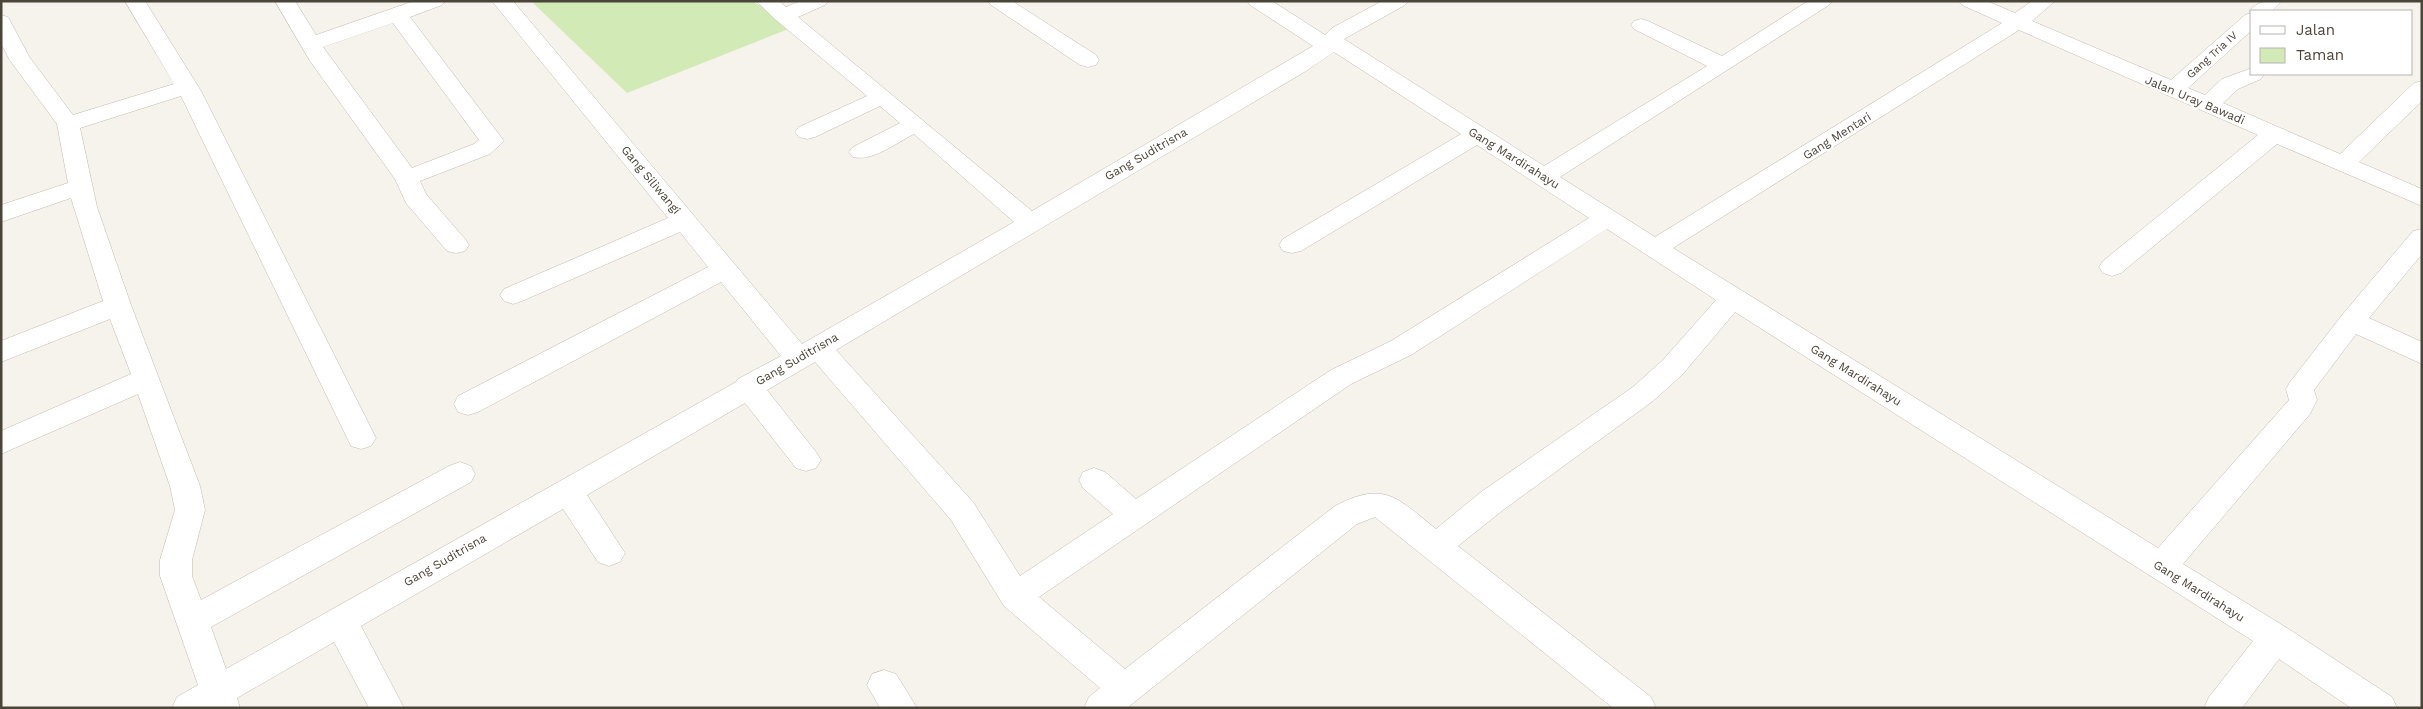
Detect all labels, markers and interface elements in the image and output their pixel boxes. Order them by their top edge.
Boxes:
legend [2250,10,2413,75]
text: Jalan [2296,21,2335,39]
street label: Gang Tria IV [2184,29,2240,81]
text: Taman [2296,46,2344,64]
street label: Jalan Uray Bawadi [2143,73,2247,127]
street label: Gang Mentari [1800,109,1874,163]
street label: Gang Mardirahayu [1466,124,1562,192]
street label: Gang Suditrisna [1102,125,1190,183]
street label: Gang Siliwangi [618,143,684,217]
street label: Gang Suditrisna [753,330,841,388]
street label: Gang Mardirahayu [1808,341,1904,409]
street label: Gang Suditrisna [401,531,489,589]
street label: Gang Mardirahayu [2151,557,2247,625]

